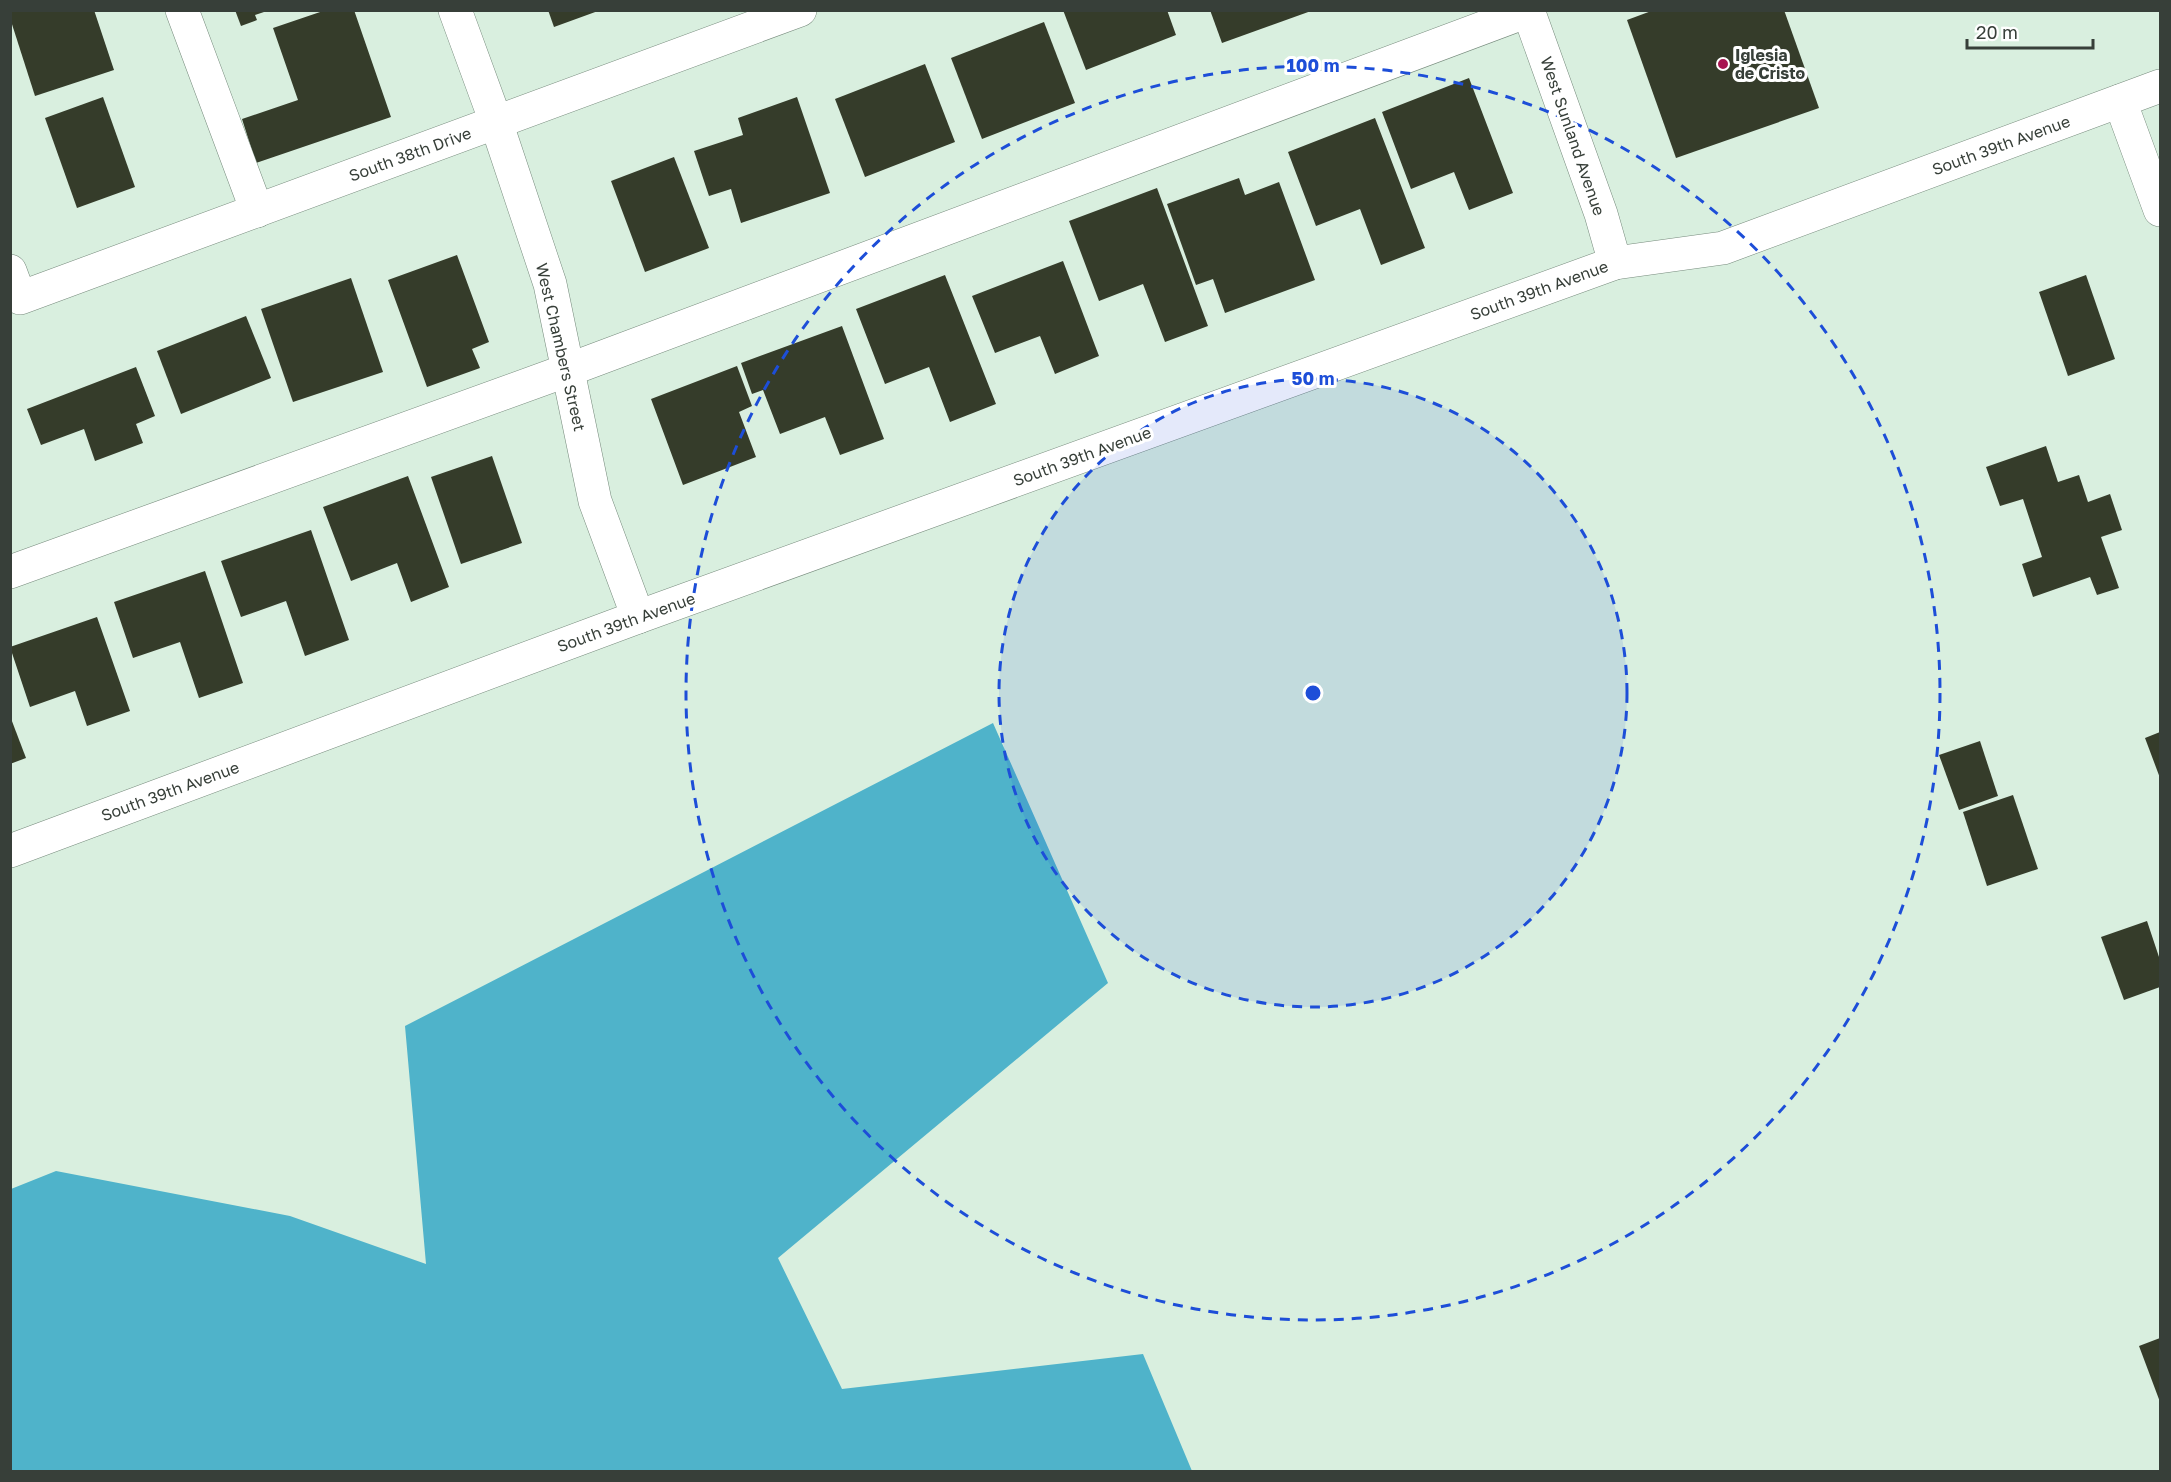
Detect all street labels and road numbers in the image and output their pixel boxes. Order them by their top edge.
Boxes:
street label: West Sunland Avenue [1536,54,1610,218]
street label: South 39th Avenue [1929,111,2073,179]
street label: South 38th Drive [346,123,474,185]
street label: South 39th Avenue [1467,256,1611,324]
street label: West Chambers Street [532,261,590,433]
street label: South 39th Avenue [1010,422,1154,490]
street label: South 39th Avenue [554,588,698,656]
street label: South 39th Avenue [98,757,242,825]

